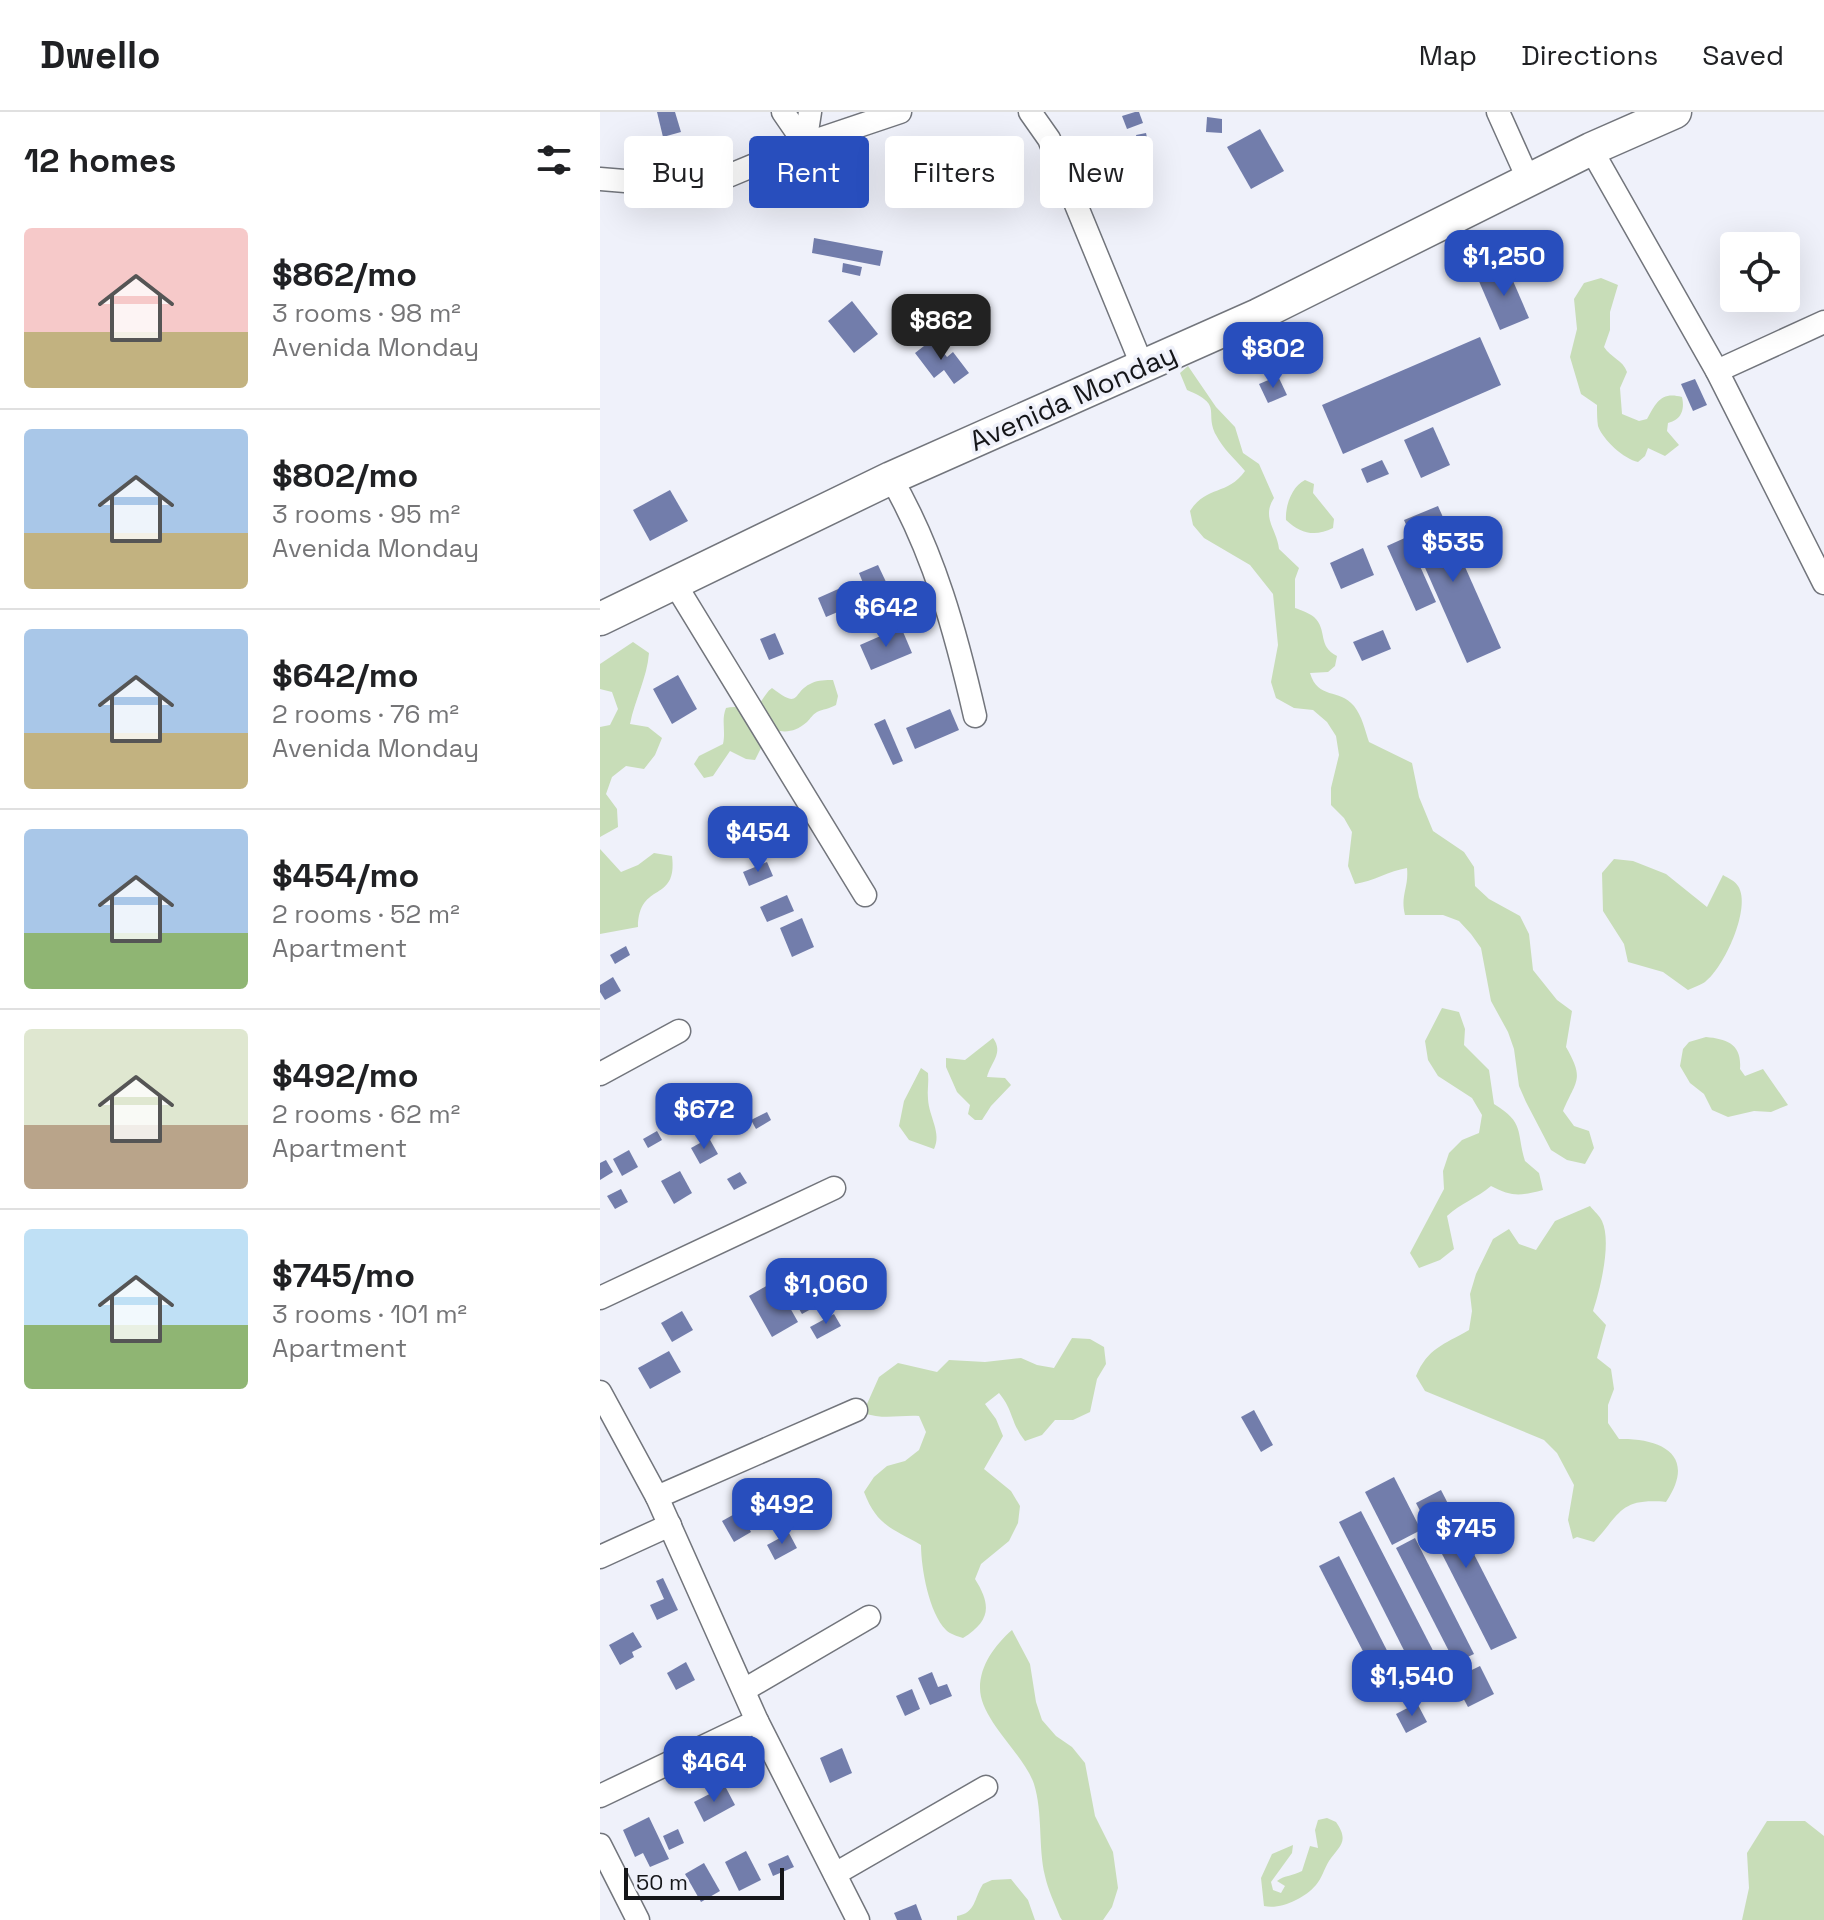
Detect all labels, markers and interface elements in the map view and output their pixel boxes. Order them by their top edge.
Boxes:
text: Dwello [40,31,160,79]
text: Map [1419,37,1477,73]
text: Directions [1521,37,1658,73]
text: Saved [1702,37,1784,73]
chip: Buy [624,136,733,208]
chip: Rent [749,136,869,208]
chip: Filters [885,136,1024,208]
chip: New [1040,136,1153,208]
icon: filters [532,138,576,182]
text: 12 homes [24,139,176,182]
pin: $1,250 [1439,230,1569,298]
map controls [1720,232,1800,312]
button: locate [1720,232,1800,312]
text: $1,250 [1462,239,1546,273]
text: $862/mo [272,253,417,296]
icon: home [88,260,184,356]
pin: $862 [894,294,988,362]
text: 3 rooms · 98 m² [272,296,461,330]
text: $862 [910,303,972,337]
pin: $802 [1226,322,1320,390]
text: Avenida Monday [272,330,479,364]
text: $802 [1241,331,1305,365]
street label: Avenida Monday [964,335,1182,459]
text: $802/mo [272,454,418,497]
icon: home [88,461,184,557]
text: 3 rooms · 95 m² [272,497,460,531]
pin: $535 [1406,516,1500,584]
text: $535 [1422,525,1484,559]
text: Avenida Monday [272,531,479,565]
pin: $642 [839,581,933,649]
text: $642 [854,590,918,624]
text: $642/mo [272,654,418,697]
icon: home [88,661,184,757]
text: 2 rooms · 76 m² [272,697,459,731]
text: Avenida Monday [272,731,479,765]
pin: $454 [711,806,805,874]
text: $454 [726,815,790,849]
text: $454/mo [272,854,419,897]
icon: home [88,861,184,957]
text: 2 rooms · 52 m² [272,897,460,931]
text: Apartment [272,931,407,965]
text: $492/mo [272,1054,418,1097]
icon: home [88,1061,184,1157]
pin: $672 [657,1083,751,1151]
text: $672 [673,1092,735,1126]
text: 2 rooms · 62 m² [272,1097,460,1131]
text: Apartment [272,1131,407,1165]
text: $745/mo [272,1254,415,1297]
pin: $1,060 [761,1258,891,1326]
icon: home [88,1261,184,1357]
text: $1,060 [784,1267,868,1301]
text: 3 rooms · 101 m² [272,1297,467,1331]
text: Apartment [272,1331,407,1365]
pin: $492 [735,1478,829,1546]
text: $492 [750,1487,814,1521]
pin: $745 [1419,1502,1513,1570]
text: $745 [1435,1511,1497,1545]
pin: $1,540 [1347,1650,1477,1718]
text: $1,540 [1370,1659,1454,1693]
pin: $464 [667,1736,761,1804]
text: $464 [682,1745,746,1779]
scale bar [624,1864,784,1900]
text: 50 m [636,1868,688,1896]

